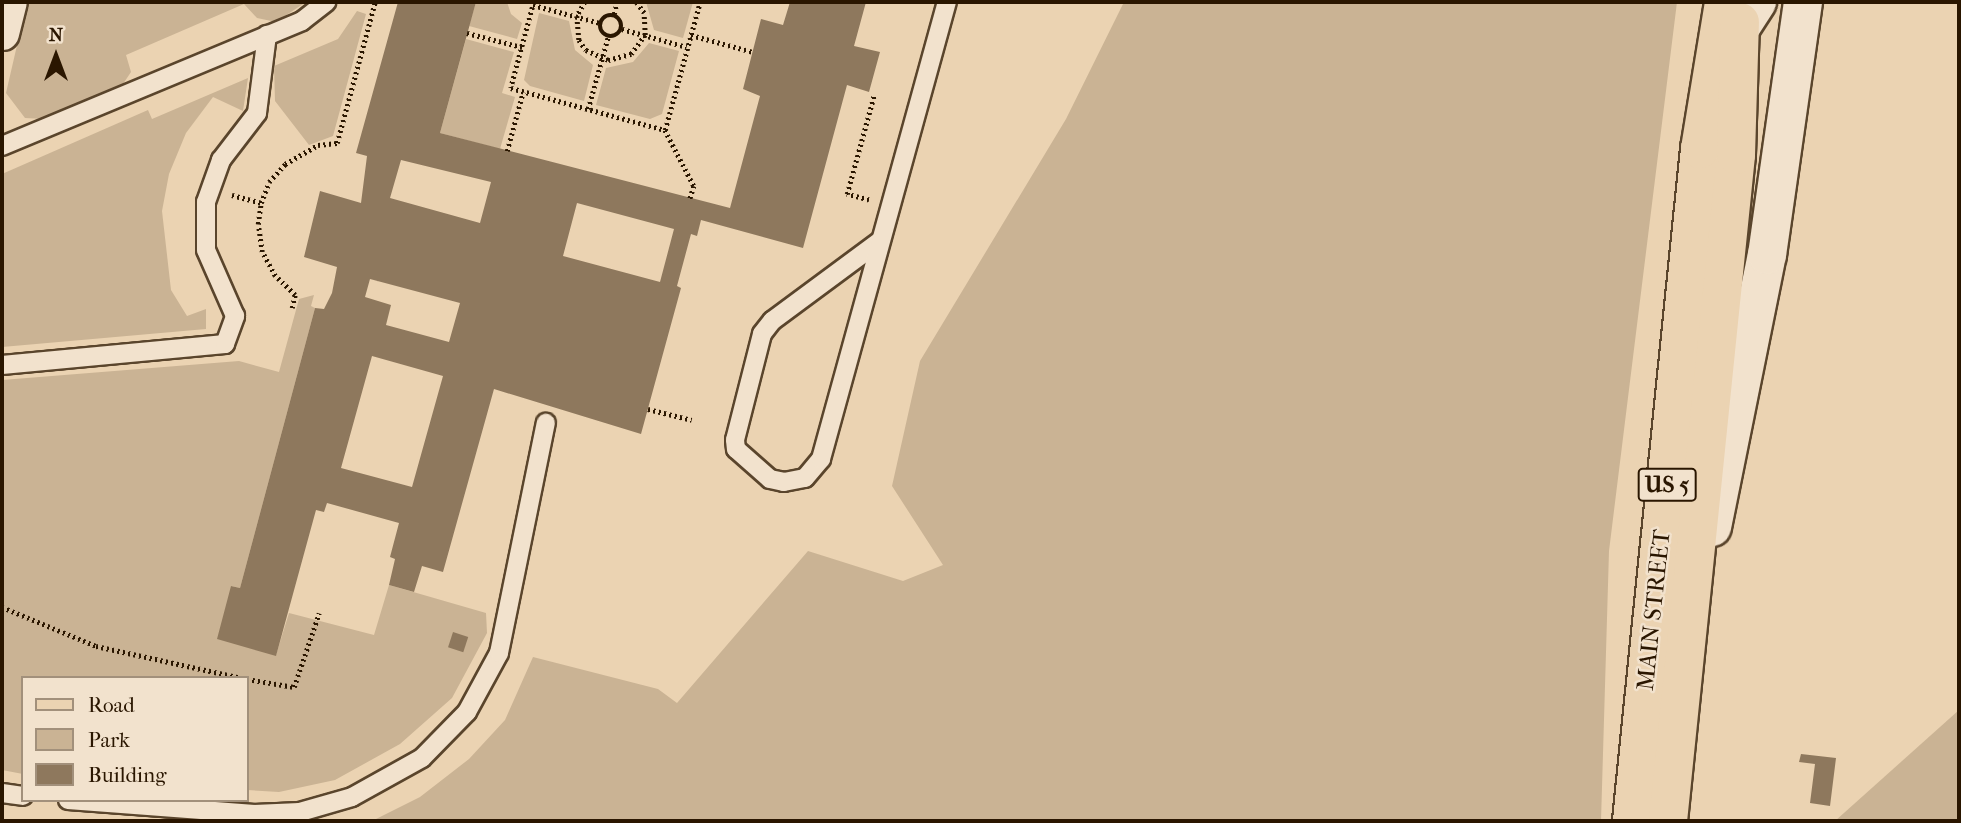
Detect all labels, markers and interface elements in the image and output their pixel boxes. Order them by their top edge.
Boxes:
north arrow [21,21,91,91]
text: N [49,24,63,46]
road number: US 5 [1637,466,1697,505]
street label: MAIN STREET [1631,528,1677,692]
legend [21,676,248,802]
text: Road [88,693,135,717]
text: Park [88,728,130,752]
text: Building [88,763,166,787]

